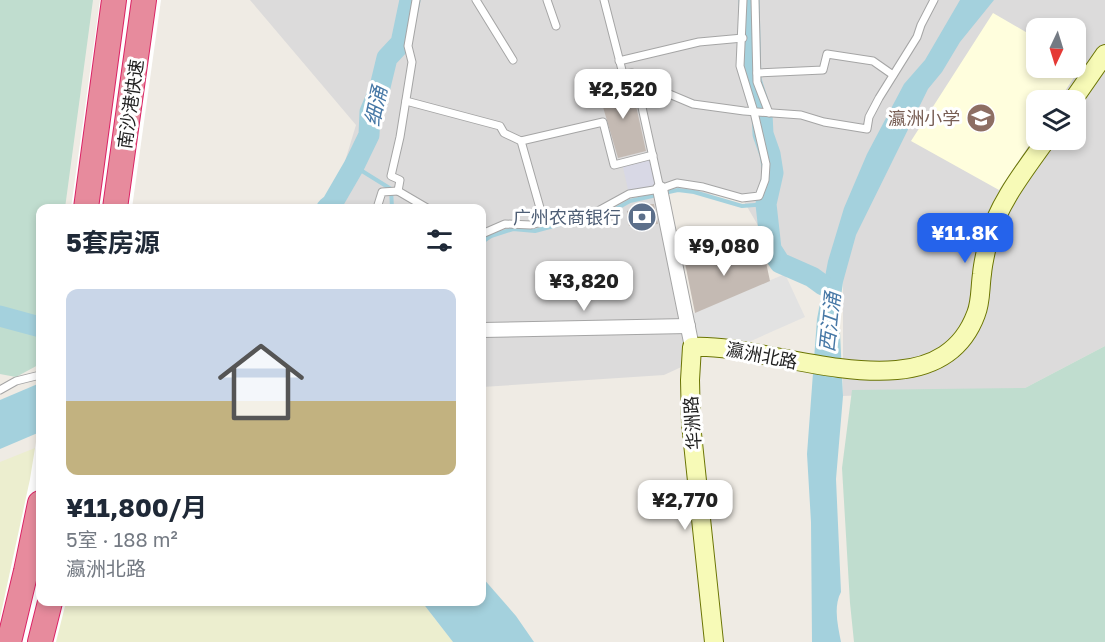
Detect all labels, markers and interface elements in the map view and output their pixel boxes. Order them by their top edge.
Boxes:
north arrow [1026,18,1086,78]
map controls [1026,18,1086,150]
street label: 南沙港快速 [113,58,147,150]
pin: ¥2,520 [574,69,672,120]
text: ¥2,520 [588,76,658,100]
water label: 细涌 [359,82,391,128]
button: layers [1026,90,1086,150]
school or university icon: 瀛洲小学 [965,102,997,134]
place label: 瀛洲小学 [888,107,960,129]
bank icon: 广州农商银行 [626,201,658,233]
place label: 广州农商银行 [513,206,621,228]
pin: ¥11.8K [916,213,1014,264]
text: ¥11.8K [931,220,999,244]
icon: filters [423,224,456,257]
pin: ¥9,080 [675,226,773,277]
text: 5套房源 [66,227,160,258]
text: ¥9,080 [688,233,760,257]
pin: ¥3,820 [535,261,633,312]
text: ¥3,820 [549,268,619,292]
water label: 西江涌 [814,289,844,353]
icon: home [207,328,315,436]
street label: 瀛洲北路 [725,337,799,373]
street label: 华洲路 [679,395,705,451]
pin: ¥2,770 [636,480,734,531]
text: ¥2,770 [652,487,718,511]
text: ¥11,800/月 [66,492,207,523]
text: 5室 · 188 m² [66,527,178,551]
text: 瀛洲北路 [66,556,146,580]

